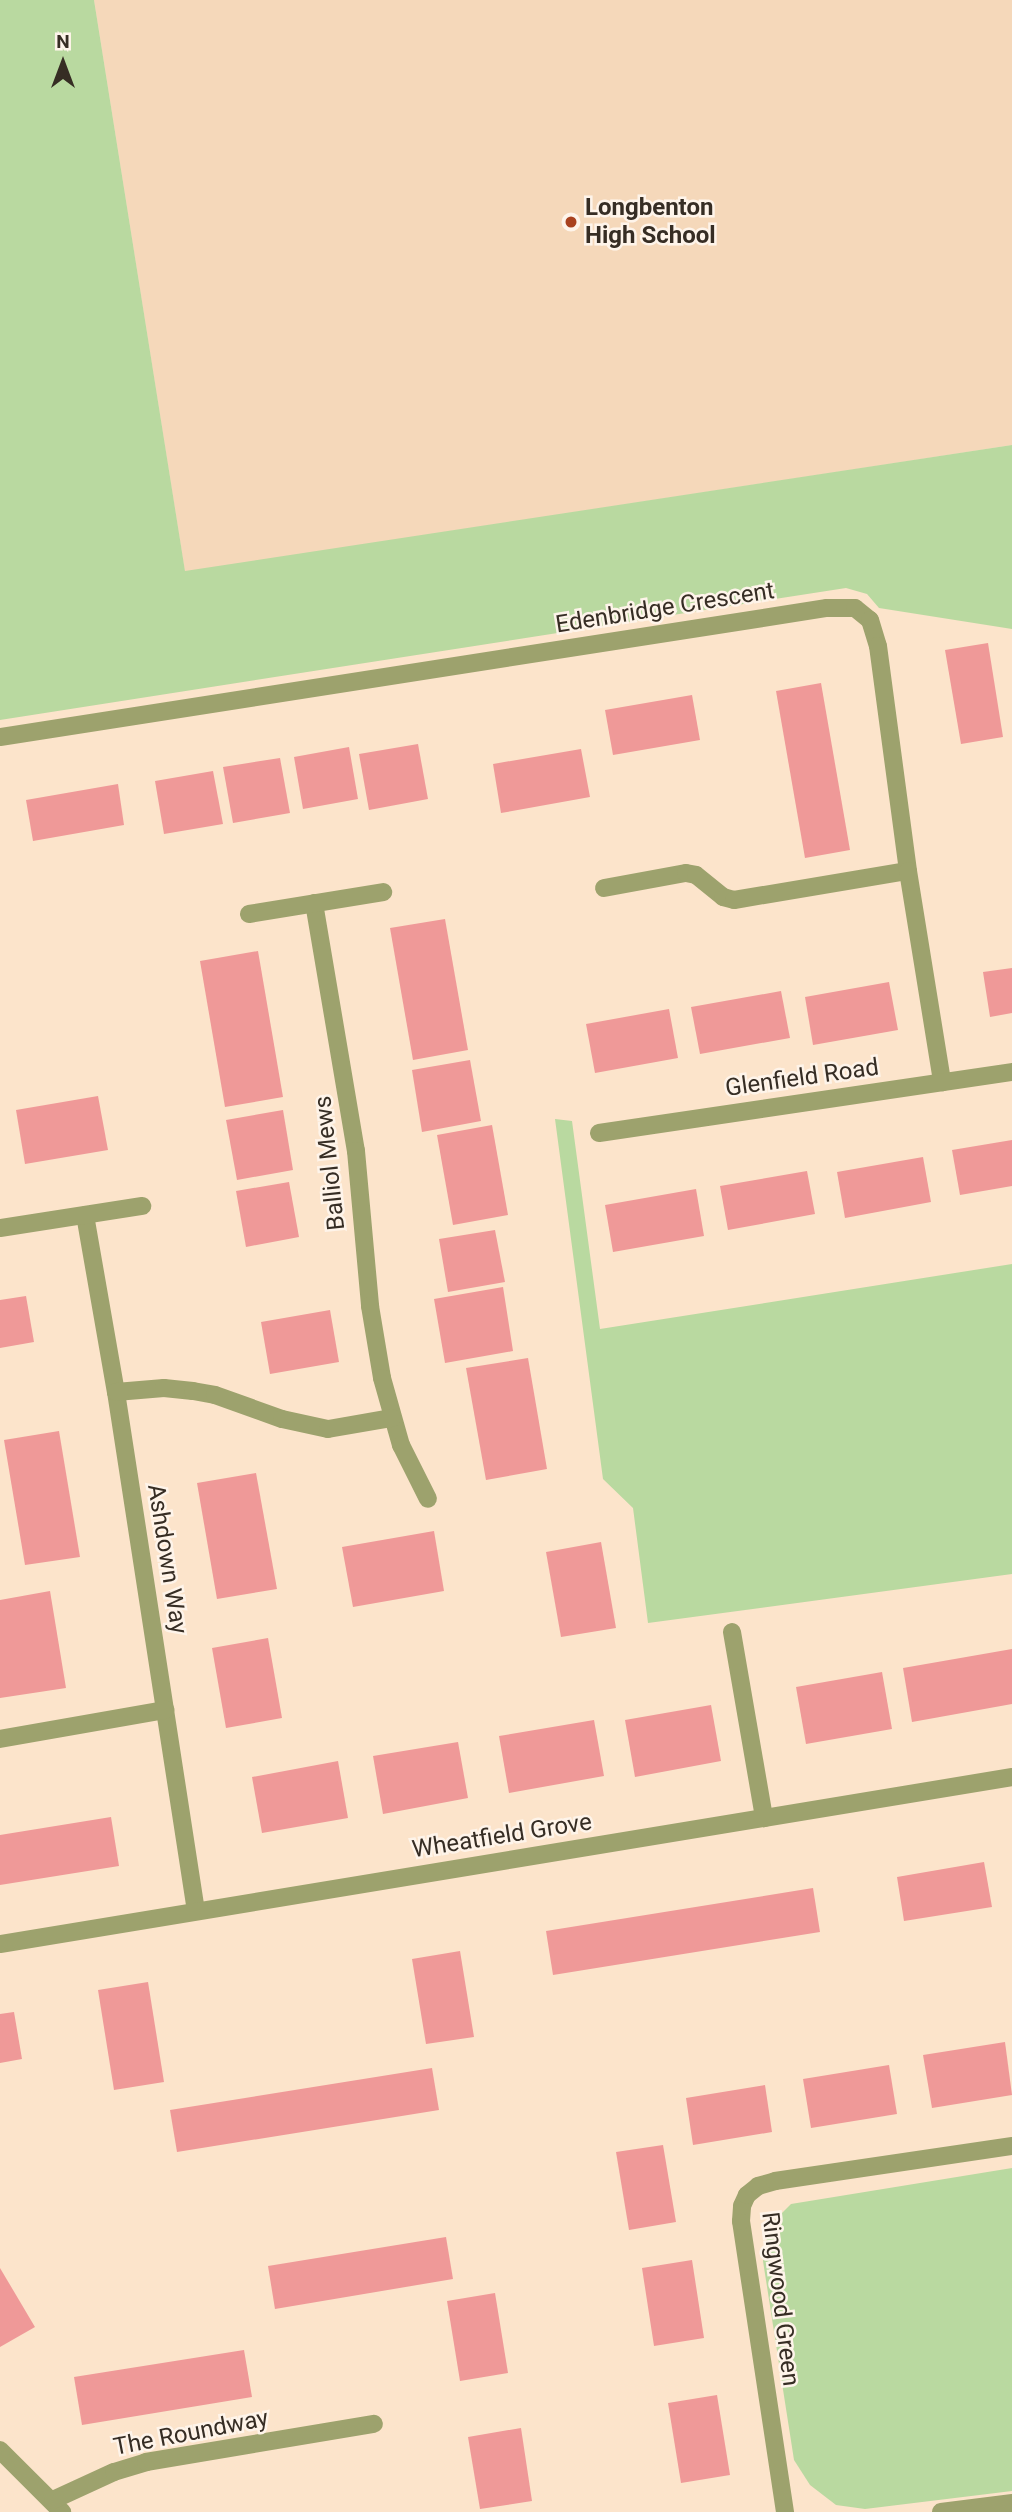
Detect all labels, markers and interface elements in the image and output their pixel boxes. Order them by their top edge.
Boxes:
north arrow [28,28,98,98]
text: N [56,30,70,53]
place label: Longbenton High School [585,194,716,250]
marker: Longbenton High School [563,214,579,230]
street label: Edenbridge Crescent [554,576,776,640]
street label: Glenfield Road [723,1053,881,1103]
street label: Balliol Mews [309,1094,351,1232]
street label: Ashdown Way [141,1482,193,1636]
street label: Wheatfield Grove [410,1808,594,1864]
street label: Ringwood Green [755,2210,805,2388]
street label: The Roundway [111,2404,271,2462]

